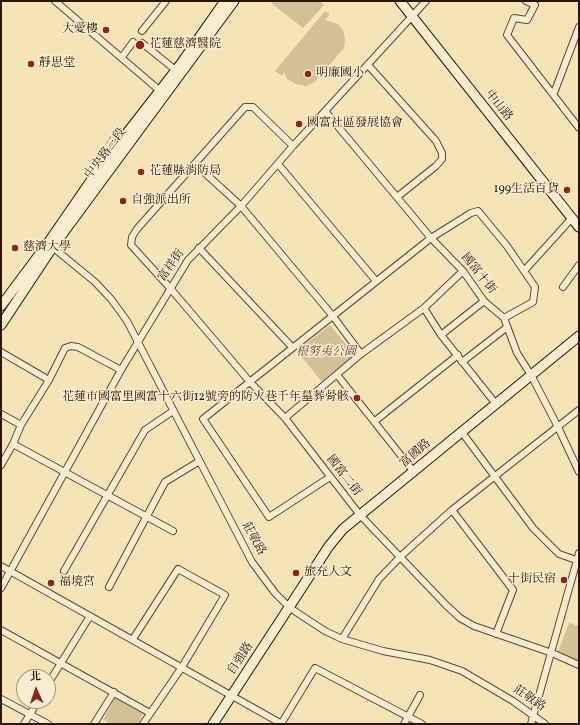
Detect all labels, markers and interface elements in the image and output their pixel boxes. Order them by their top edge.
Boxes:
place label: 大愛樓 [62,23,98,37]
marker: 大愛樓 [101,25,111,35]
place label: 花蓮慈濟醫院 [149,38,221,52]
marker: 花蓮慈濟醫院 [134,39,146,51]
place label: 靜思堂 [39,57,75,71]
marker: 靜思堂 [26,59,36,69]
place label: 明廉國小 [316,67,364,81]
marker: 明廉國小 [303,69,313,79]
street label: 中山路 [481,87,515,125]
place label: 國富社區發展協會 [307,117,403,131]
marker: 國富社區發展協會 [294,119,304,129]
street label: 中央路三段 [82,126,130,182]
place label: 花蓮縣消防局 [149,165,221,179]
marker: 花蓮縣消防局 [136,167,146,177]
place label: 199生活百貨 [494,183,559,197]
marker: 199生活百貨 [562,185,572,195]
place label: 自強派出所 [131,194,191,208]
marker: 自強派出所 [118,196,128,206]
place label: 慈濟大學 [23,241,71,255]
marker: 慈濟大學 [10,243,20,253]
street label: 富祥街 [156,247,188,285]
street label: 國富十街 [457,251,499,297]
park label: 根努夷公園 [296,346,356,360]
place label: 花蓮市國富里國富十六街12號旁的防火巷千年墓葬骨骸 [62,391,349,405]
marker: 花蓮市國富里國富十六街12號旁的防火巷千年墓葬骨骸 [352,393,362,403]
street label: 富國路 [398,437,434,471]
street label: 國富二街 [323,453,363,499]
street label: 莊敬路 [238,520,268,558]
place label: 旅充人文 [304,566,352,580]
marker: 旅充人文 [291,568,301,578]
place label: 十街民宿 [508,573,556,587]
marker: 十街民宿 [559,575,569,585]
place label: 福境宮 [59,576,95,590]
marker: 福境宮 [46,578,56,588]
street label: 自強路 [225,640,257,678]
north arrow [16,669,56,709]
text: 北 [30,670,41,685]
street label: 莊敬路 [510,683,548,715]

